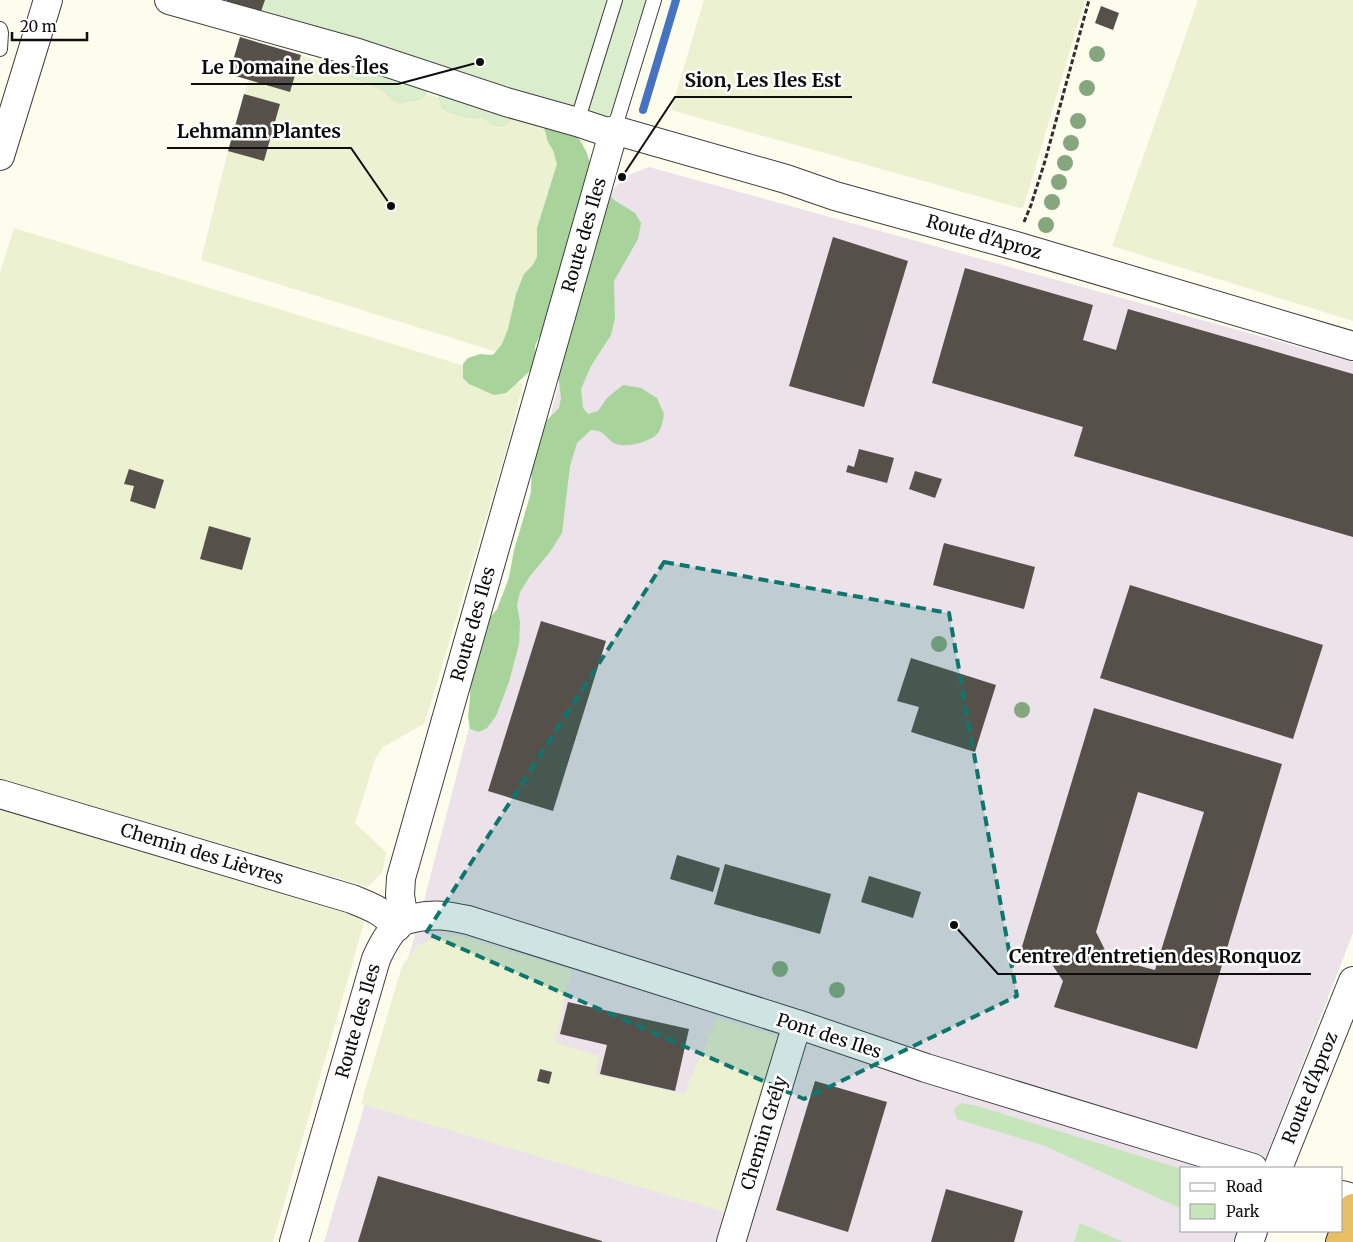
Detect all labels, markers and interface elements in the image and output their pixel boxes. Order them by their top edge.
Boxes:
scale bar [12,10,88,42]
text: 20 m [20,17,57,36]
callout: Le Domaine des Îles [191,50,398,84]
text: Le Domaine des Îles [201,55,389,79]
callout: Sion, Les Iles Est [675,63,852,97]
text: Sion, Les Iles Est [685,68,842,92]
callout: Lehmann Plantes [167,114,351,148]
text: Lehmann Plantes [177,119,341,143]
street label: Route des Iles [556,175,611,295]
street label: Route d'Aproz [924,209,1045,264]
street label: Route des Iles [445,564,500,684]
street label: Chemin des Lièvres [118,818,287,889]
callout: Centre d'entretien des Ronquoz [998,940,1311,974]
text: Centre d'entretien des Ronquoz [1009,944,1302,968]
street label: Route des Iles [330,961,385,1081]
street label: Pont des Iles [774,1008,885,1063]
street label: Route d'Aproz [1277,1028,1343,1147]
street label: Chemin Grély [735,1072,792,1193]
legend [1180,1167,1343,1232]
text: Road [1226,1177,1262,1196]
text: Park [1226,1202,1260,1221]

